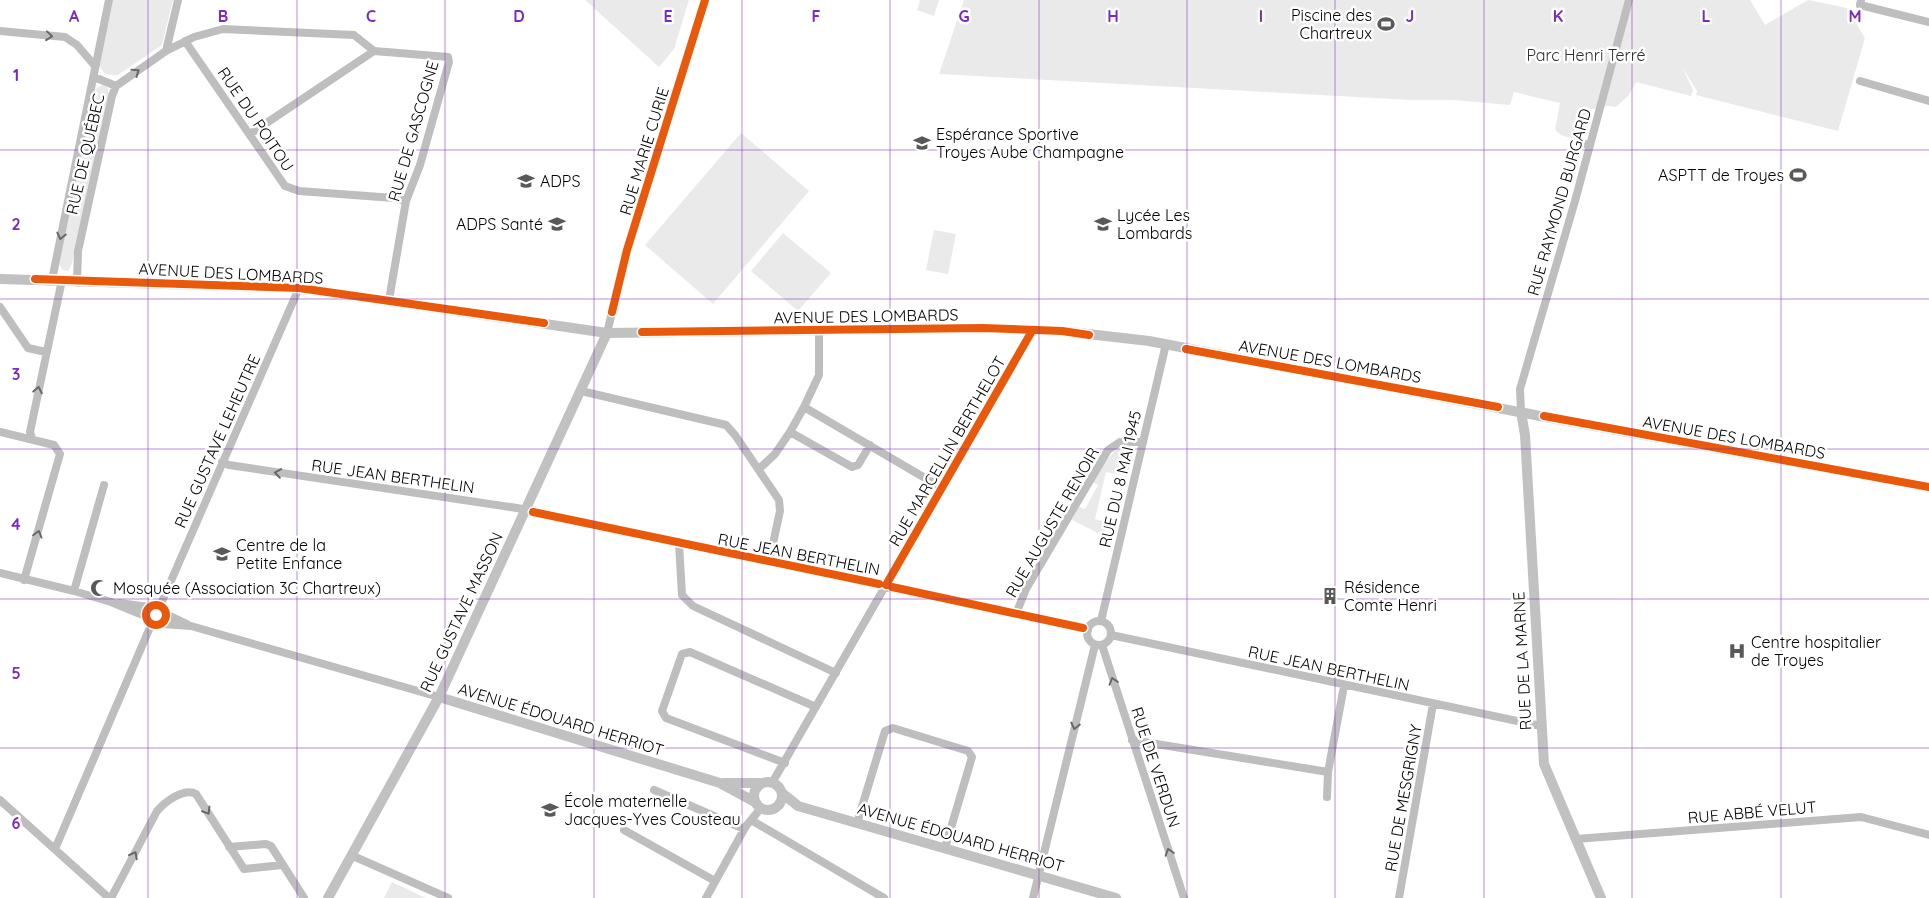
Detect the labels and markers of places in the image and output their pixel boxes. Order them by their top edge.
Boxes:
place label: Piscine des Chartreux [1291,5,1372,43]
sports icon: Piscine des Chartreux [1376,14,1396,34]
place label: Espérance Sportive Troyes Aube Champagne [936,124,1124,162]
school or university icon: Espérance Sportive Troyes Aube Champagne [912,133,932,153]
place label: ASPTT de Troyes [1658,165,1784,185]
sports icon: ASPTT de Troyes [1788,165,1808,185]
school or university icon: ADPS [516,171,536,191]
place label: ADPS [540,171,580,191]
place label: Lycée Les Lombards [1117,205,1192,243]
place label: ADPS Santé [456,214,543,234]
school or university icon: ADPS Santé [547,214,567,234]
school or university icon: Lycée Les Lombards [1093,214,1113,234]
place label: Centre de la Petite Enfance [236,535,342,573]
school or university icon: Centre de la Petite Enfance [212,544,232,564]
place label: Résidence Comte Henri [1344,577,1437,615]
mosque icon: Mosquée (Association 3C Chartreux) [89,578,109,598]
place label: Mosquée (Association 3C Chartreux) [113,578,381,598]
building icon: Résidence Comte Henri [1320,586,1340,606]
place label: Centre hospitalier de Troyes [1751,632,1881,670]
hospital icon: Centre hospitalier de Troyes [1727,641,1747,661]
place label: École maternelle Jacques-Yves Cousteau [564,791,741,829]
school or university icon: École maternelle Jacques-Yves Cousteau [540,800,560,820]

